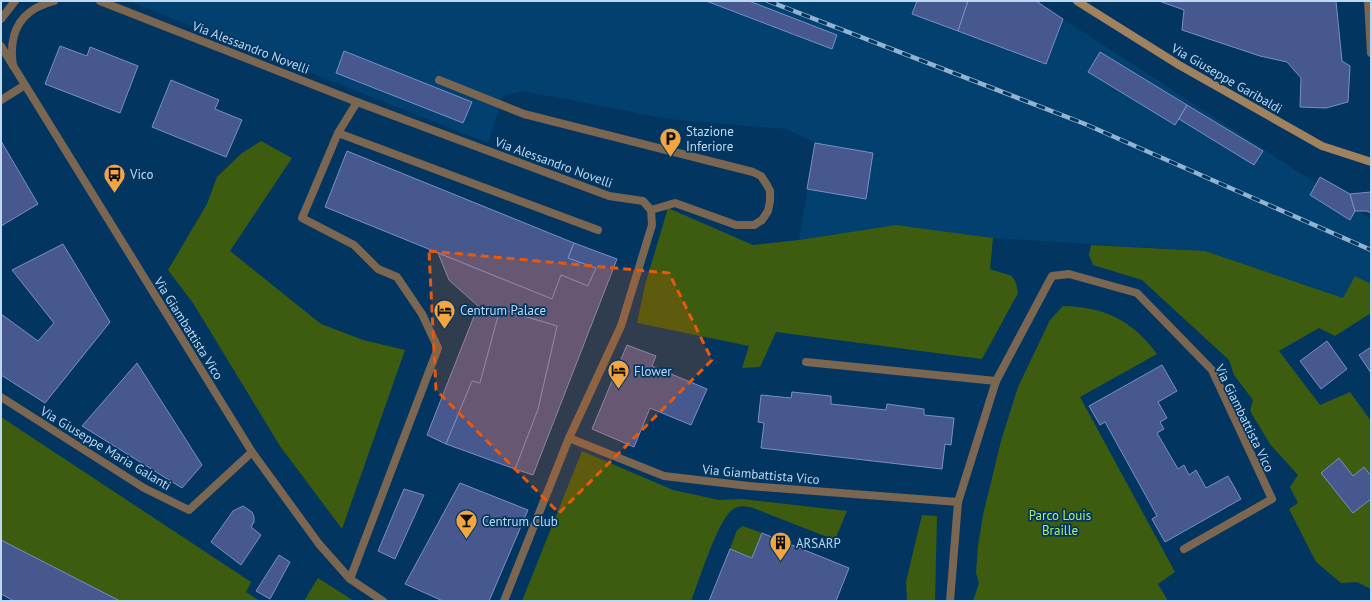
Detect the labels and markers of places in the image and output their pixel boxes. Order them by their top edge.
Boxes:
place label: Stazione Inferiore [686,123,734,155]
parking icon: Stazione Inferiore [657,125,683,158]
bus stop icon: Vico [102,161,128,194]
place label: Vico [129,166,153,183]
hotel icon: Centrum Palace [431,297,457,330]
place label: Centrum Palace [460,302,546,319]
hotel icon: Flower [606,358,632,391]
place label: Flower [634,363,672,380]
bar icon: Centrum Club [454,508,480,541]
place label: Centrum Club [482,513,558,530]
building icon: ARSARP [767,530,793,563]
place label: ARSARP [796,535,841,552]

